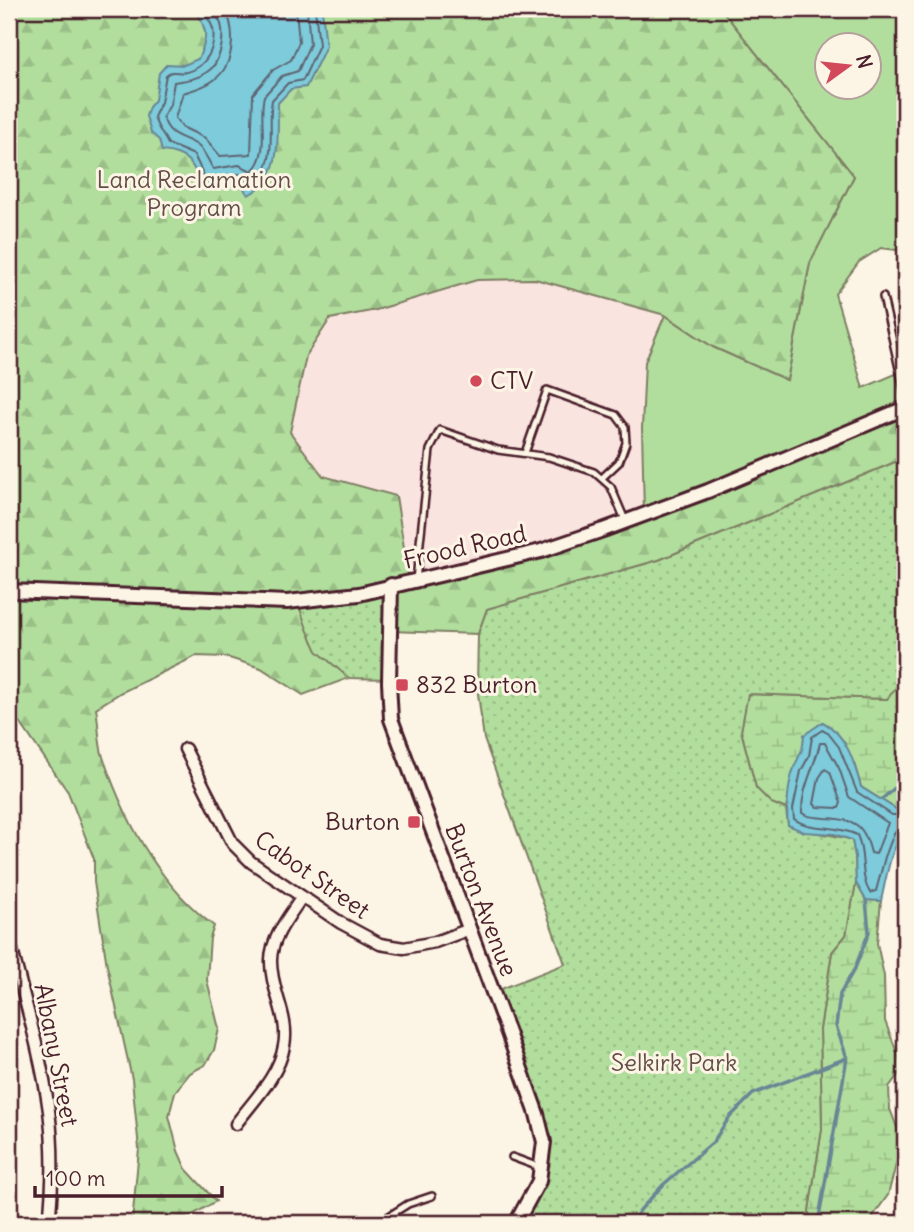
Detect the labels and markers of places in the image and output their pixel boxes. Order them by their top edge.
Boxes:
place label: CTV [490,365,533,395]
marker: CTV [468,373,484,389]
place label: 832 Burton [416,669,537,699]
marker: 832 Burton [394,677,410,693]
place label: Burton [325,806,400,836]
marker: Burton [406,814,422,830]

